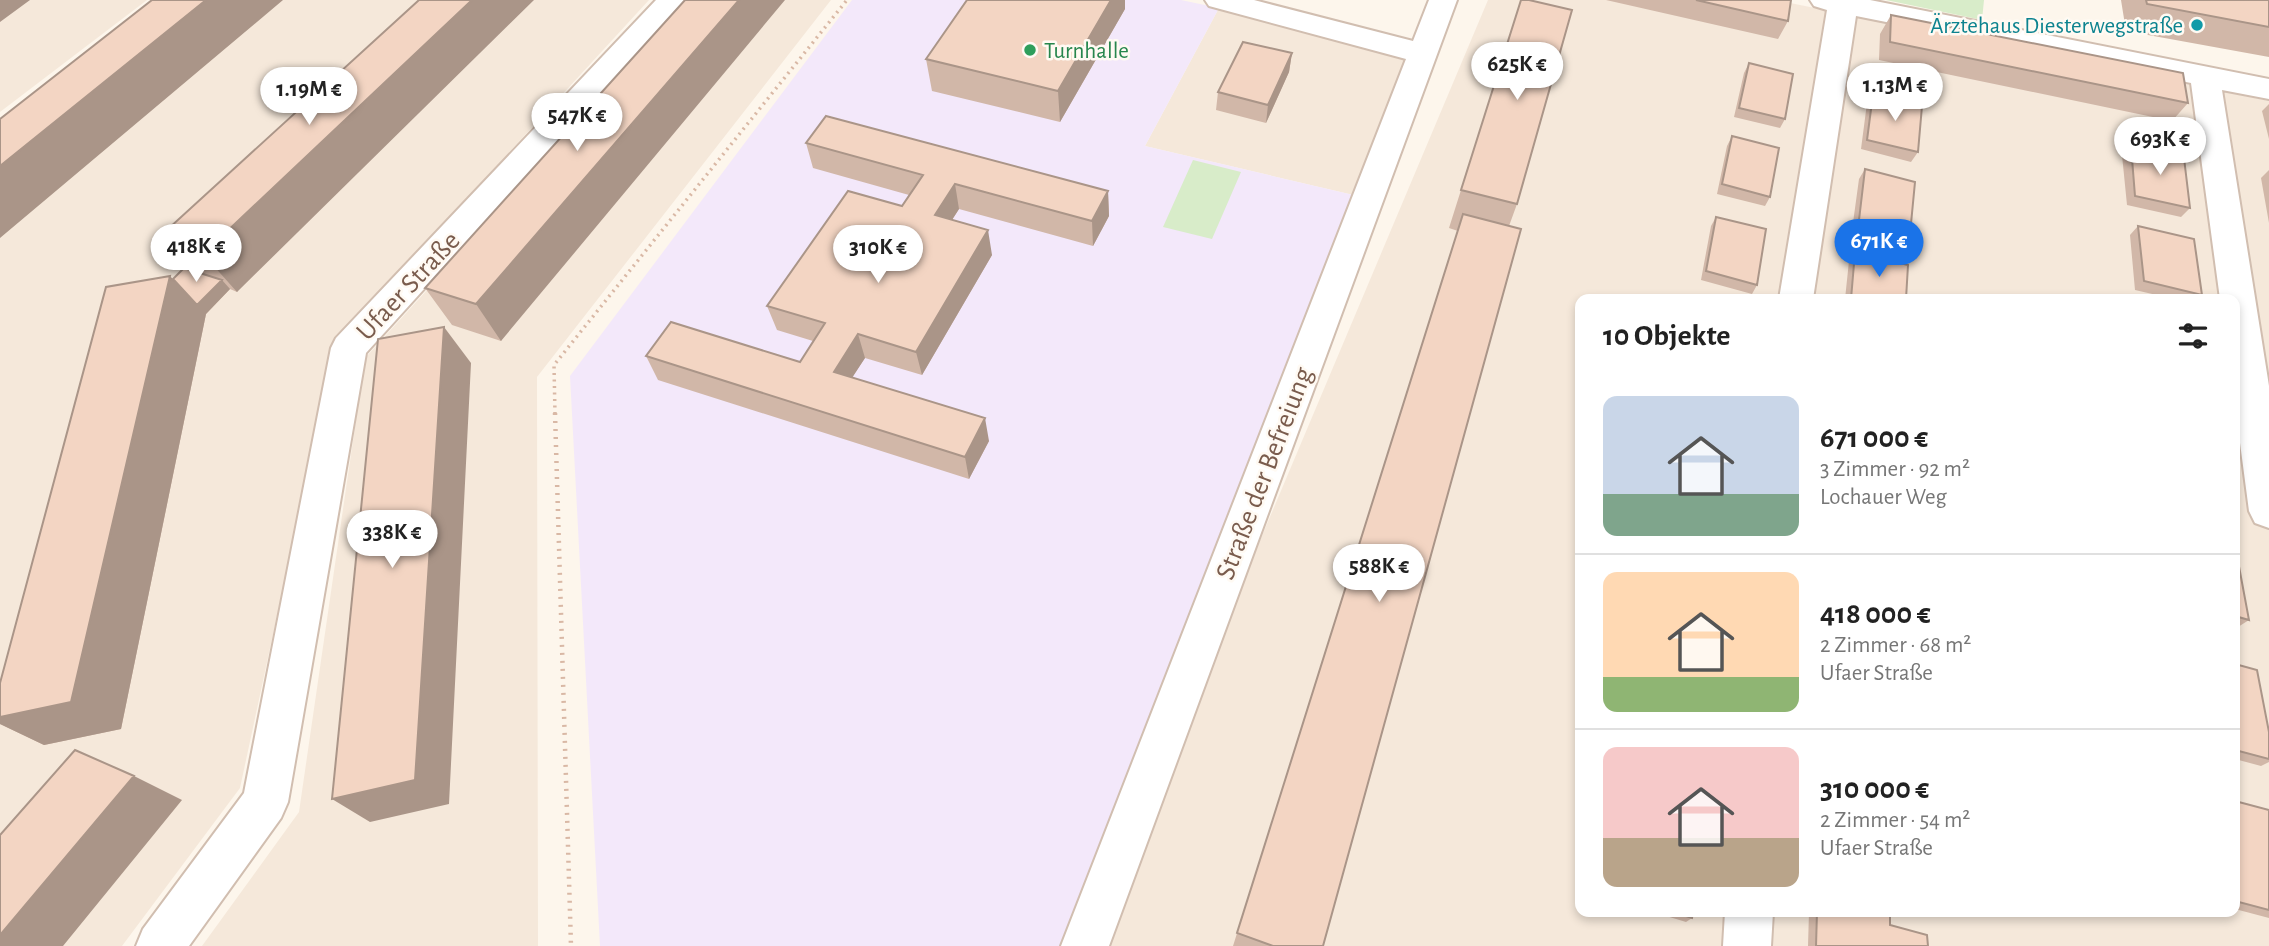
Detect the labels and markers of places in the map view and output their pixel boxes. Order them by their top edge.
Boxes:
place label: Ärztehaus Diesterwegstraße [1930,13,2183,38]
marker: Ärztehaus Diesterwegstraße [2189,17,2205,33]
place label: Turnhalle [1044,40,1129,63]
marker: Turnhalle [1022,42,1038,58]
pin: 625K € [1460,42,1574,102]
pin: 1.13M € [1830,64,1960,123]
pin: 1.19M € [244,68,374,127]
pin: 547K € [520,94,634,153]
pin: 693K € [2103,118,2217,177]
pin: 671K € [1822,219,1936,279]
pin: 418K € [139,224,253,284]
pin: 310K € [821,226,935,285]
pin: 338K € [335,510,449,570]
pin: 588K € [1322,544,1436,604]

